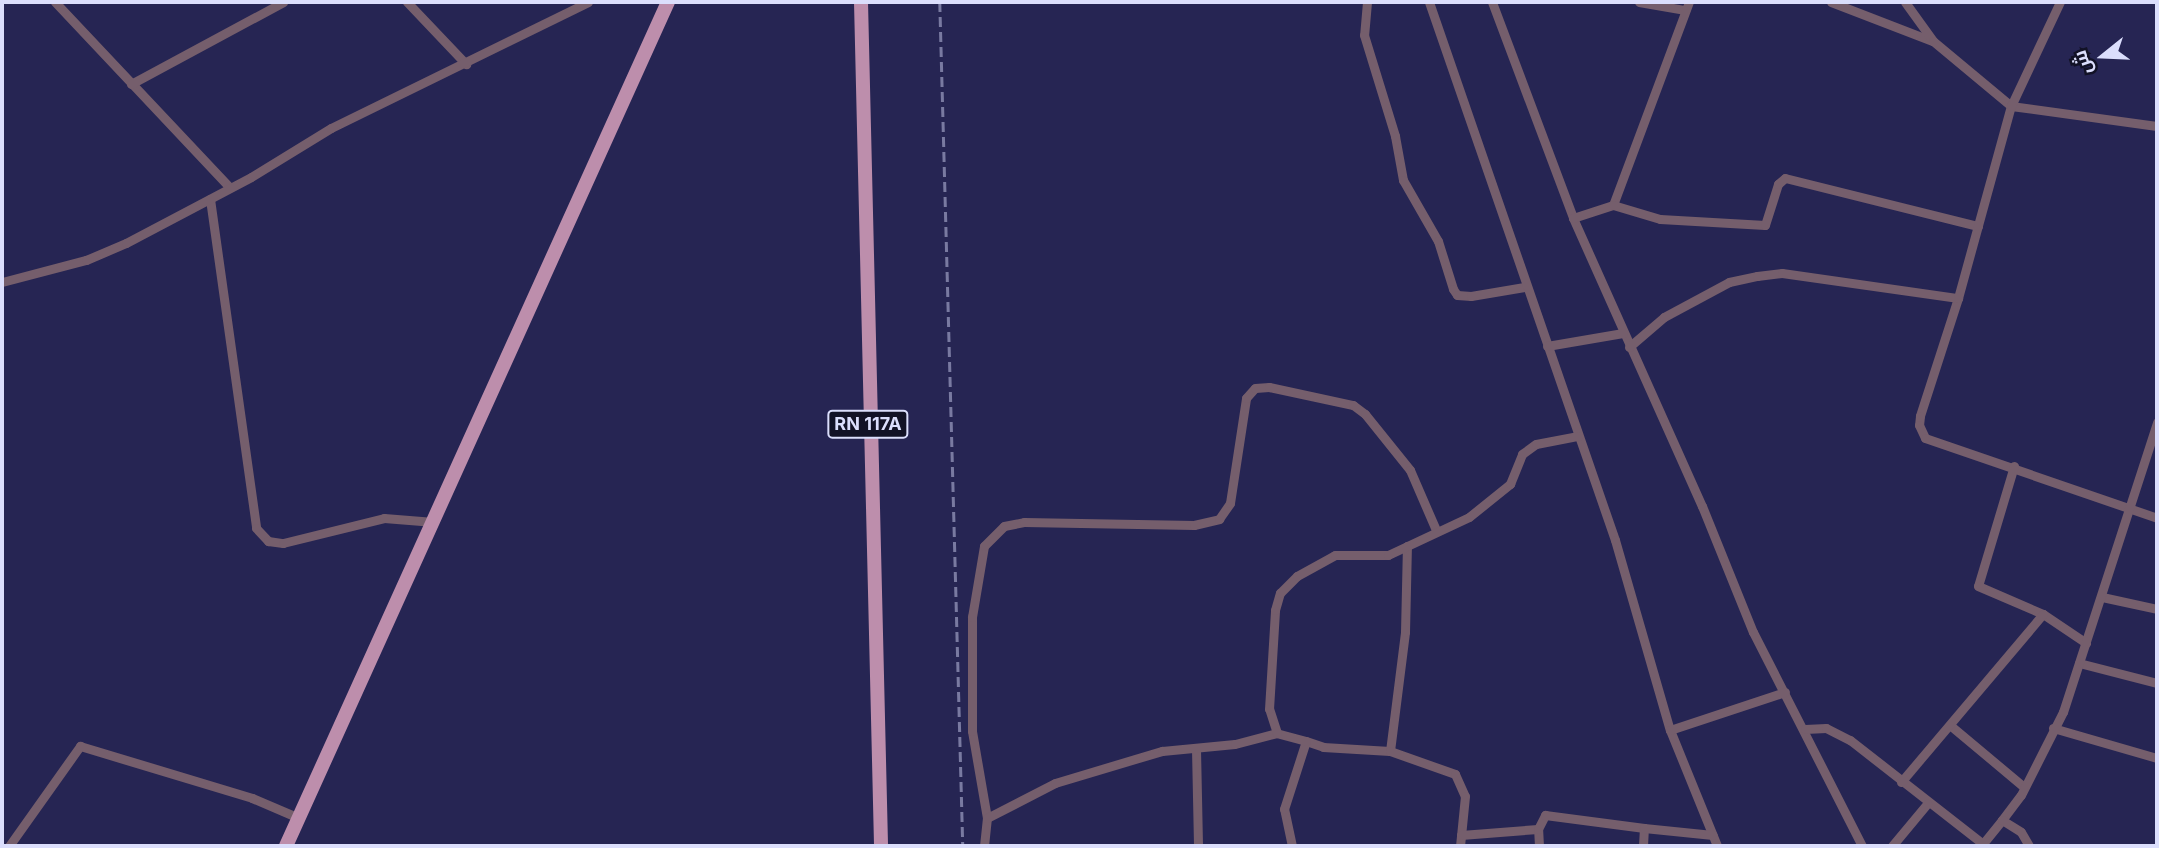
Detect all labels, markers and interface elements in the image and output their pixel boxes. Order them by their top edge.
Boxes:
north arrow [2068,21,2138,91]
text: ش [2068,47,2097,78]
road number: RN 117A [826,410,910,438]

